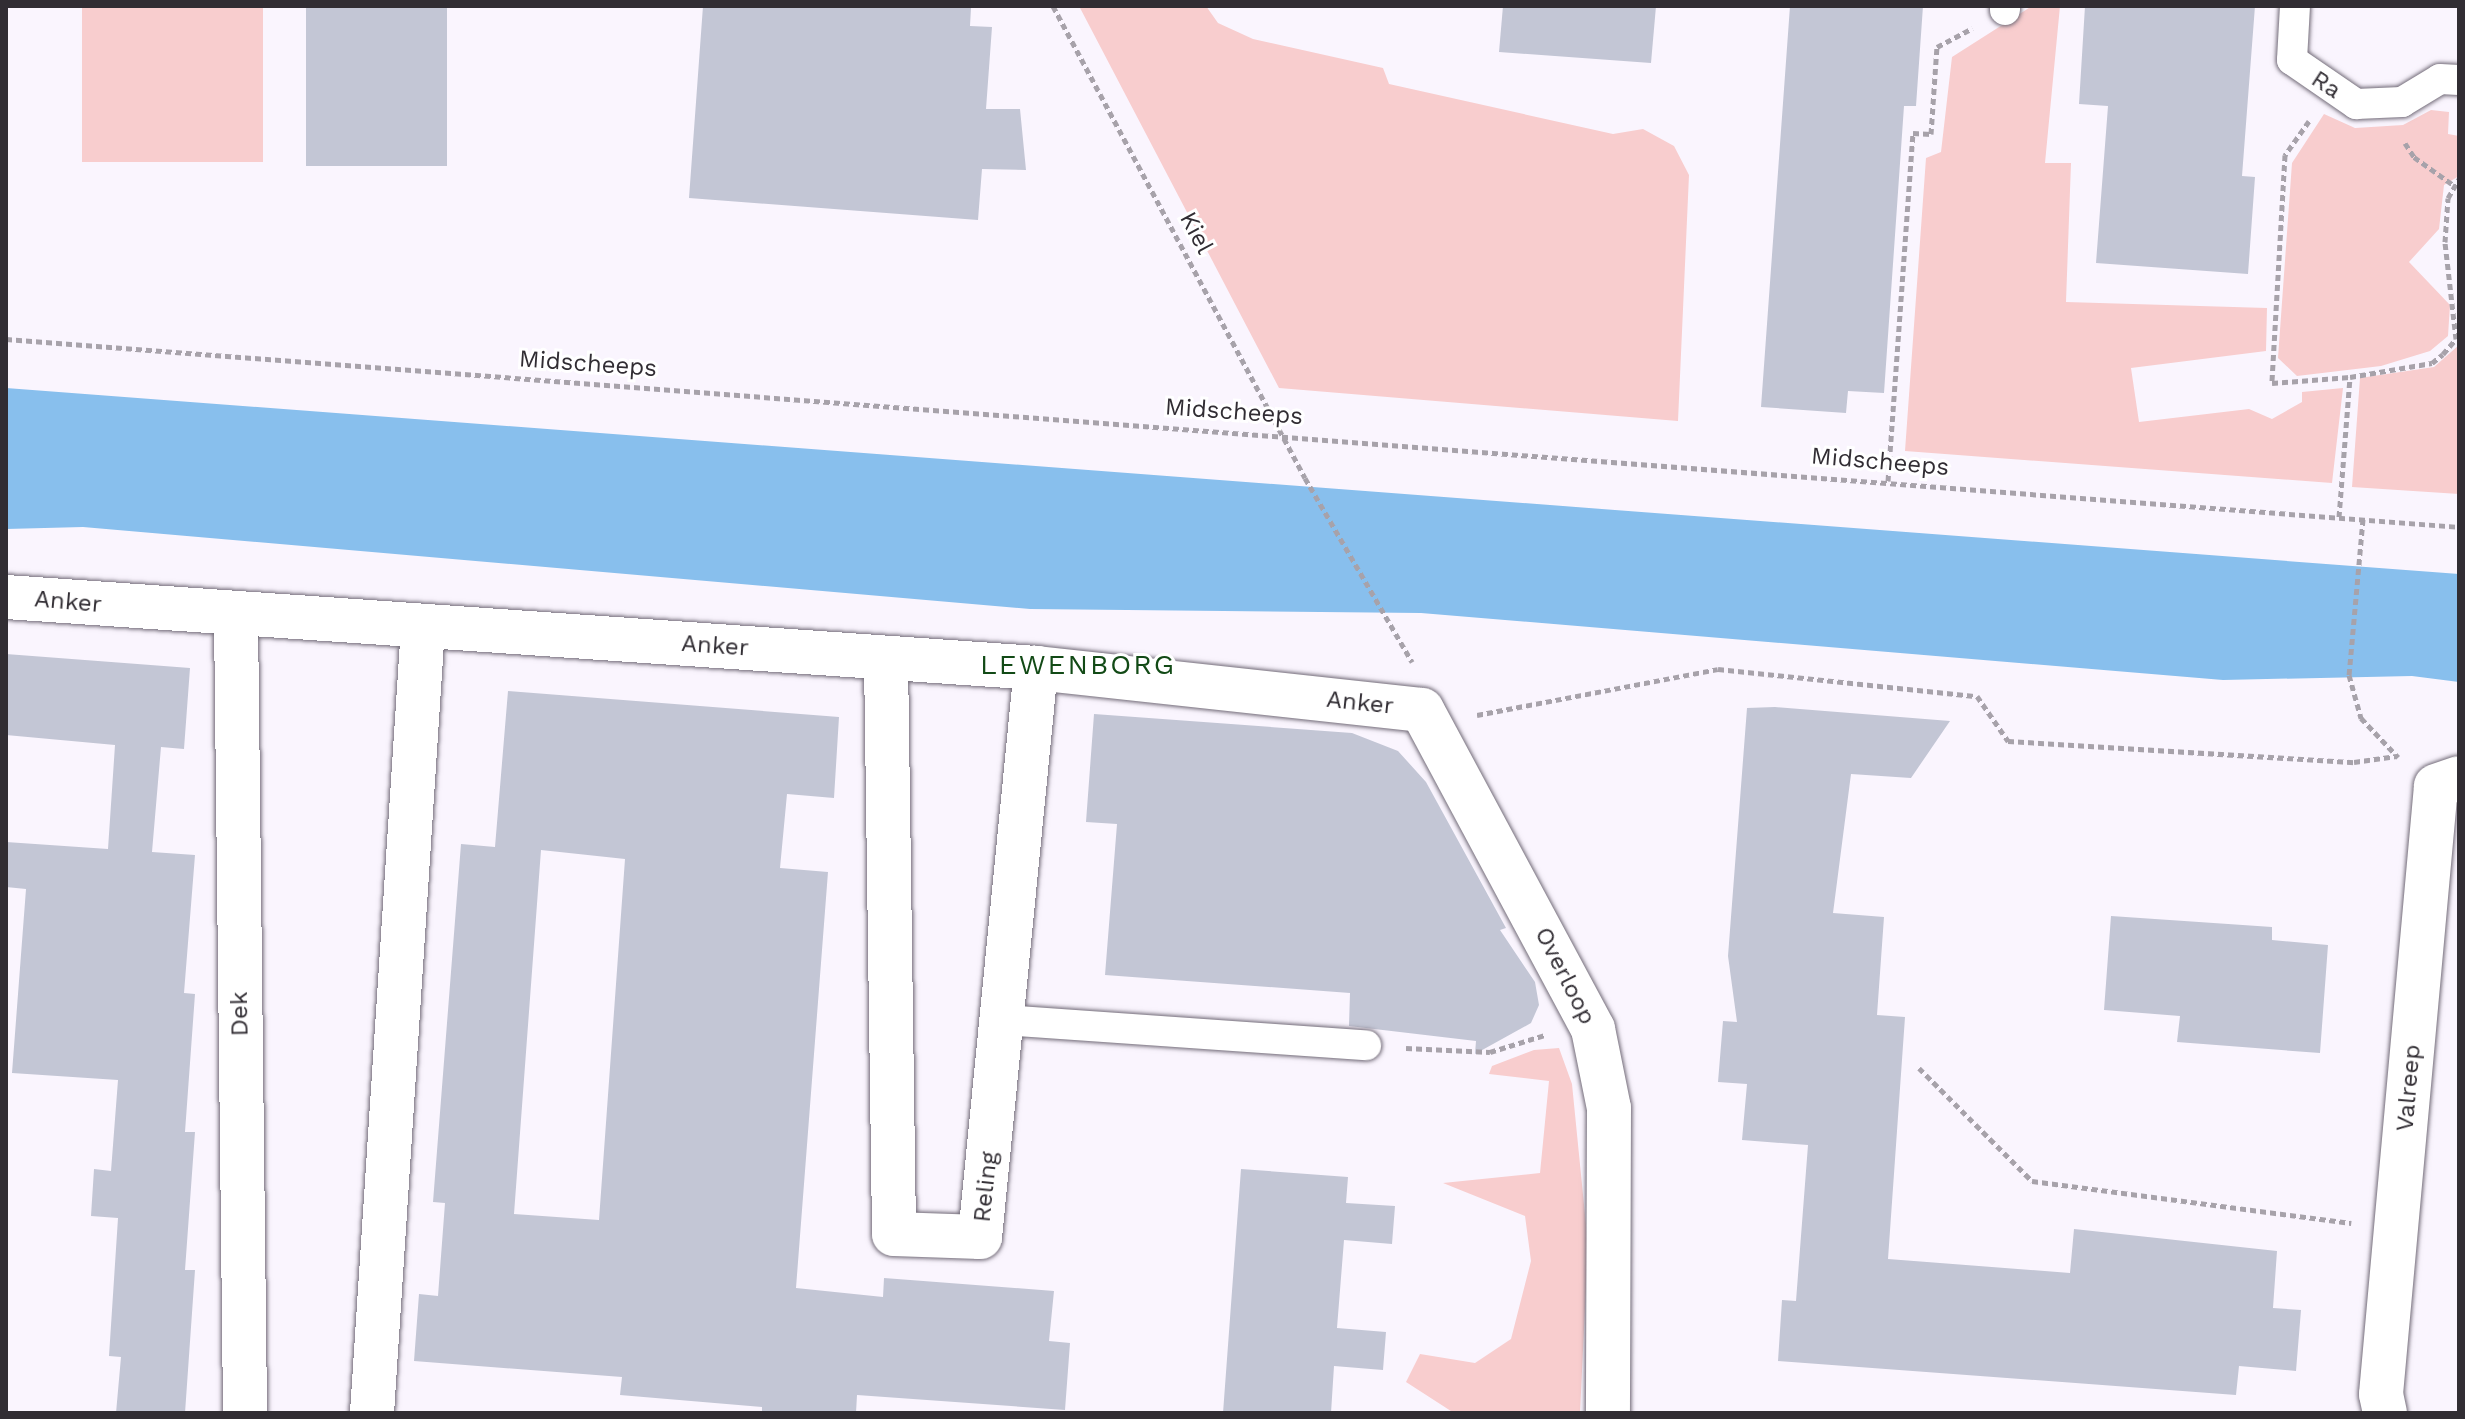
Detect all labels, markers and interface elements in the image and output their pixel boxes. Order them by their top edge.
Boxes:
street label: Ra [2306,65,2346,105]
street label: Kiel [1173,207,1219,259]
street label: Midscheeps [518,345,658,383]
street label: Midscheeps [1164,393,1304,431]
street label: Midscheeps [1810,442,1950,482]
street label: Anker [33,585,103,619]
street label: Anker [680,629,750,663]
district label: LEWENBORG [980,648,1176,682]
street label: Anker [1325,685,1395,721]
street label: Overloop [1528,923,1602,1029]
street label: Dek [225,991,255,1037]
street label: Valreep [2391,1043,2427,1133]
street label: Reling [968,1150,1004,1224]

